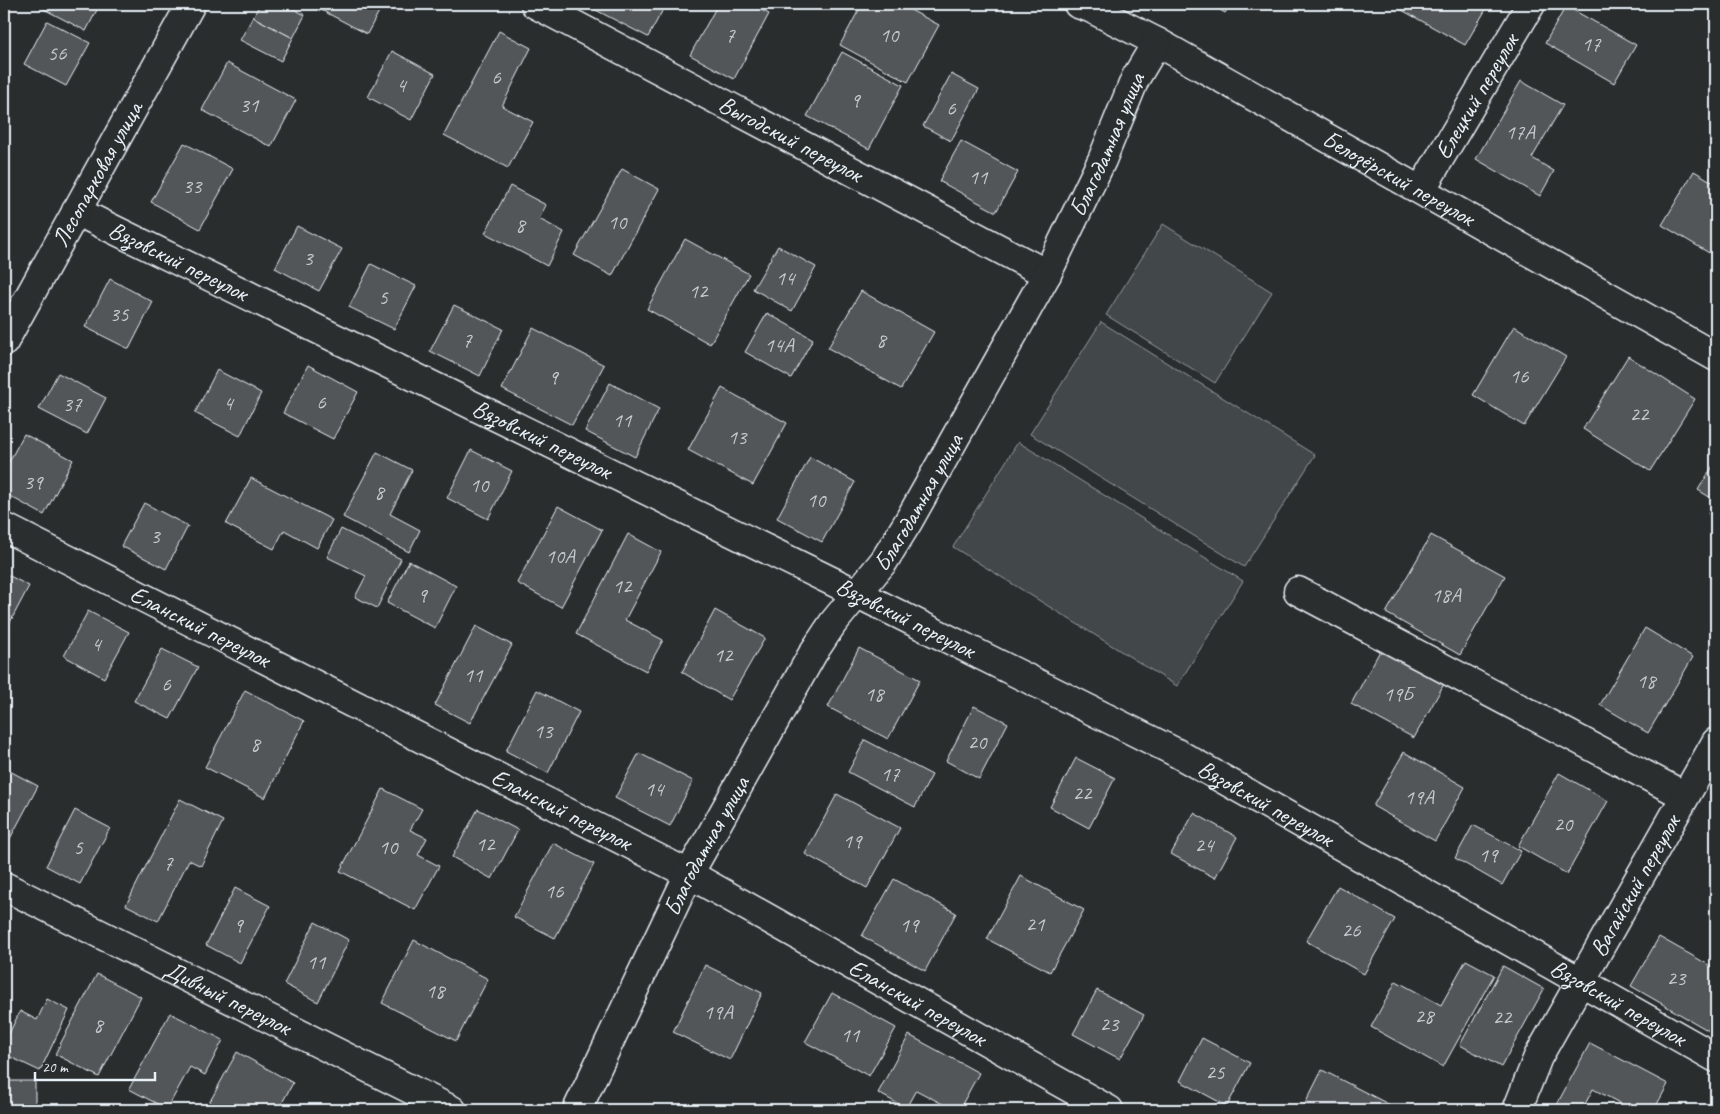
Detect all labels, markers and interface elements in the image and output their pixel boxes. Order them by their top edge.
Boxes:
house number: 7 [725,22,736,48]
house number: 10 [880,22,900,48]
street label: Елецкий переулок [1428,26,1526,164]
house number: 17 [1582,31,1602,57]
house number: 56 [48,40,67,66]
house number: 6 [491,64,501,90]
street label: Благодатная улица [1062,65,1152,221]
house number: 4 [396,72,408,98]
house number: 9 [850,87,861,113]
street label: Выгодский переулок [714,89,870,190]
house number: 31 [240,92,260,118]
street label: Лесопарковая улица [45,94,150,252]
house number: 6 [946,95,956,121]
house number: 17А [1505,119,1536,145]
street label: Белозёрский переулок [1317,123,1482,234]
house number: 11 [969,164,989,190]
house number: 33 [183,173,203,199]
house number: 10 [608,209,628,235]
house number: 8 [515,212,527,238]
street label: Вязовский переулок [104,214,255,309]
house number: 3 [303,245,314,271]
house number: 14 [776,265,797,291]
house number: 12 [689,278,709,304]
house number: 5 [378,284,389,310]
house number: 35 [110,301,130,327]
house number: 7 [462,327,473,353]
house number: 8 [876,327,888,353]
house number: 14А [764,332,795,358]
house number: 16 [1510,363,1529,389]
house number: 9 [548,364,559,390]
house number: 6 [316,389,326,415]
house number: 4 [223,390,235,416]
house number: 37 [63,391,83,417]
street label: Вязовский переулок [468,393,618,487]
house number: 22 [1630,401,1650,427]
house number: 11 [613,407,633,433]
house number: 13 [728,424,748,450]
street label: Благодатная улица [867,427,970,578]
house number: 39 [24,469,44,495]
house number: 10 [470,472,490,498]
house number: 8 [374,479,386,505]
house number: 10 [807,487,827,513]
house number: 3 [150,523,161,549]
house number: 10А [545,543,576,569]
street label: Вязовский переулок [831,571,982,666]
house number: 12 [613,573,633,599]
street label: Еланский переулок [125,579,277,675]
house number: 9 [417,582,428,608]
house number: 18А [1431,582,1462,608]
house number: 4 [91,631,103,657]
house number: 12 [714,642,734,668]
house number: 11 [464,662,484,688]
house number: 18 [1637,668,1658,694]
house number: 6 [161,671,171,697]
house number: 18 [865,681,886,707]
house number: 19Б [1383,681,1416,707]
house number: 13 [534,718,554,744]
house number: 20 [968,729,988,755]
house number: 8 [250,731,262,757]
street label: Вязовский переулок [1192,753,1341,855]
house number: 17 [881,761,901,787]
street label: Еланский переулок [487,762,638,858]
street label: Благодатная улица [656,770,757,920]
house number: 14 [645,776,666,802]
house number: 22 [1073,780,1093,806]
house number: 19А [1404,784,1435,810]
street label: Вагайский переулок [1583,808,1688,962]
house number: 20 [1554,811,1574,837]
house number: 19 [843,828,863,854]
house number: 12 [476,831,496,857]
house number: 24 [1195,832,1216,858]
house number: 5 [73,834,84,860]
house number: 10 [379,834,399,860]
house number: 19 [1479,842,1499,868]
house number: 7 [163,850,174,876]
house number: 16 [545,878,564,904]
house number: 21 [1026,911,1046,937]
house number: 9 [233,912,244,938]
house number: 19 [900,912,920,938]
house number: 26 [1342,917,1361,943]
house number: 11 [307,949,327,975]
street label: Еланский переулок [844,952,993,1054]
street label: Вязовский переулок [1545,952,1693,1054]
street label: Дивный переулок [159,954,298,1043]
house number: 23 [1667,965,1687,991]
house number: 18 [426,978,447,1004]
house number: 19А [703,999,734,1025]
house number: 28 [1415,1003,1436,1029]
house number: 22 [1493,1004,1513,1030]
house number: 23 [1100,1011,1120,1037]
house number: 8 [93,1012,105,1038]
house number: 11 [841,1022,861,1048]
scale bar [35,1049,155,1081]
text: 20 m [42,1058,69,1077]
house number: 25 [1206,1059,1226,1085]

